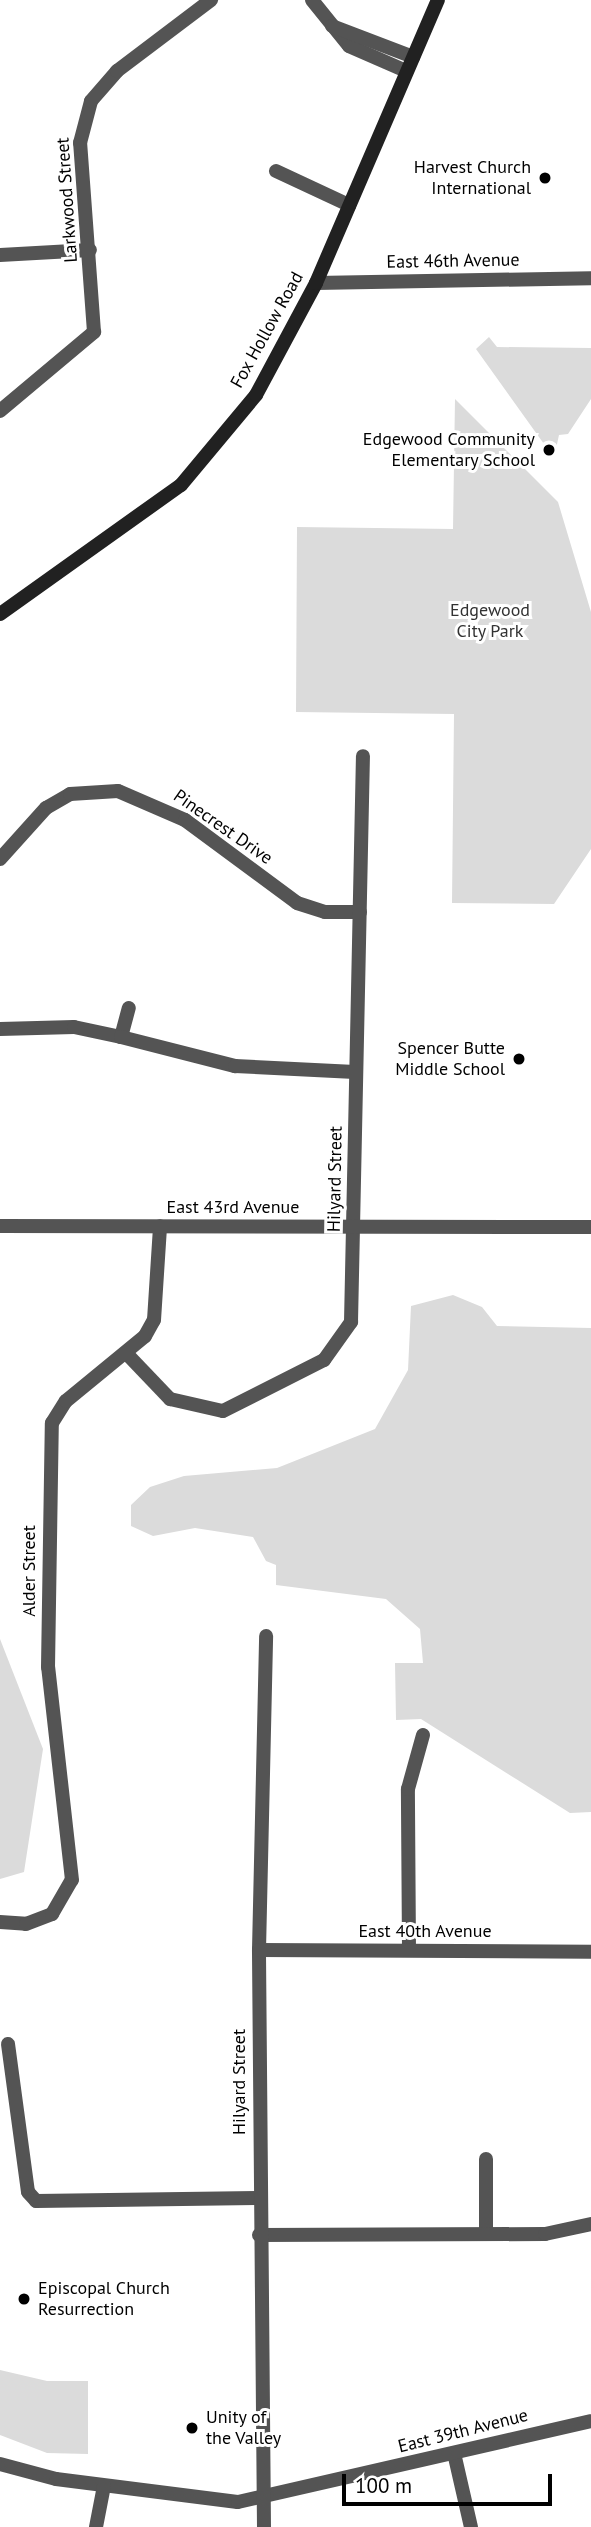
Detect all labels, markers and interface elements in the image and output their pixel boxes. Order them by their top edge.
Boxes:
street label: Larkwood Street [52,137,82,263]
place label: Harvest Church International [414,157,531,200]
marker: Harvest Church International [537,170,553,186]
street label: East 46th Avenue [386,249,520,273]
street label: Fox Hollow Road [226,268,308,392]
place label: Edgewood Community Elementary School [363,429,535,472]
marker: Edgewood Community Elementary School [541,442,557,458]
park label: Edgewood City Park [450,600,530,642]
street label: Pinecrest Drive [169,785,277,869]
place label: Spencer Butte Middle School [395,1038,505,1080]
marker: Spencer Butte Middle School [511,1051,527,1067]
street label: Hilyard Street [323,1126,347,1232]
street label: East 43rd Avenue [166,1196,300,1218]
street label: Alder Street [18,1525,40,1617]
street label: East 40th Avenue [358,1920,492,1942]
street label: Hilyard Street [228,2029,250,2135]
place label: Episcopal Church Resurrection [38,2278,170,2320]
marker: Episcopal Church Resurrection [16,2291,32,2307]
street label: East 39th Avenue [396,2404,530,2458]
place label: Unity of the Valley [206,2407,282,2450]
marker: Unity of the Valley [184,2420,200,2436]
scale bar [346,2460,556,2504]
text: 100 m [355,2472,412,2499]

